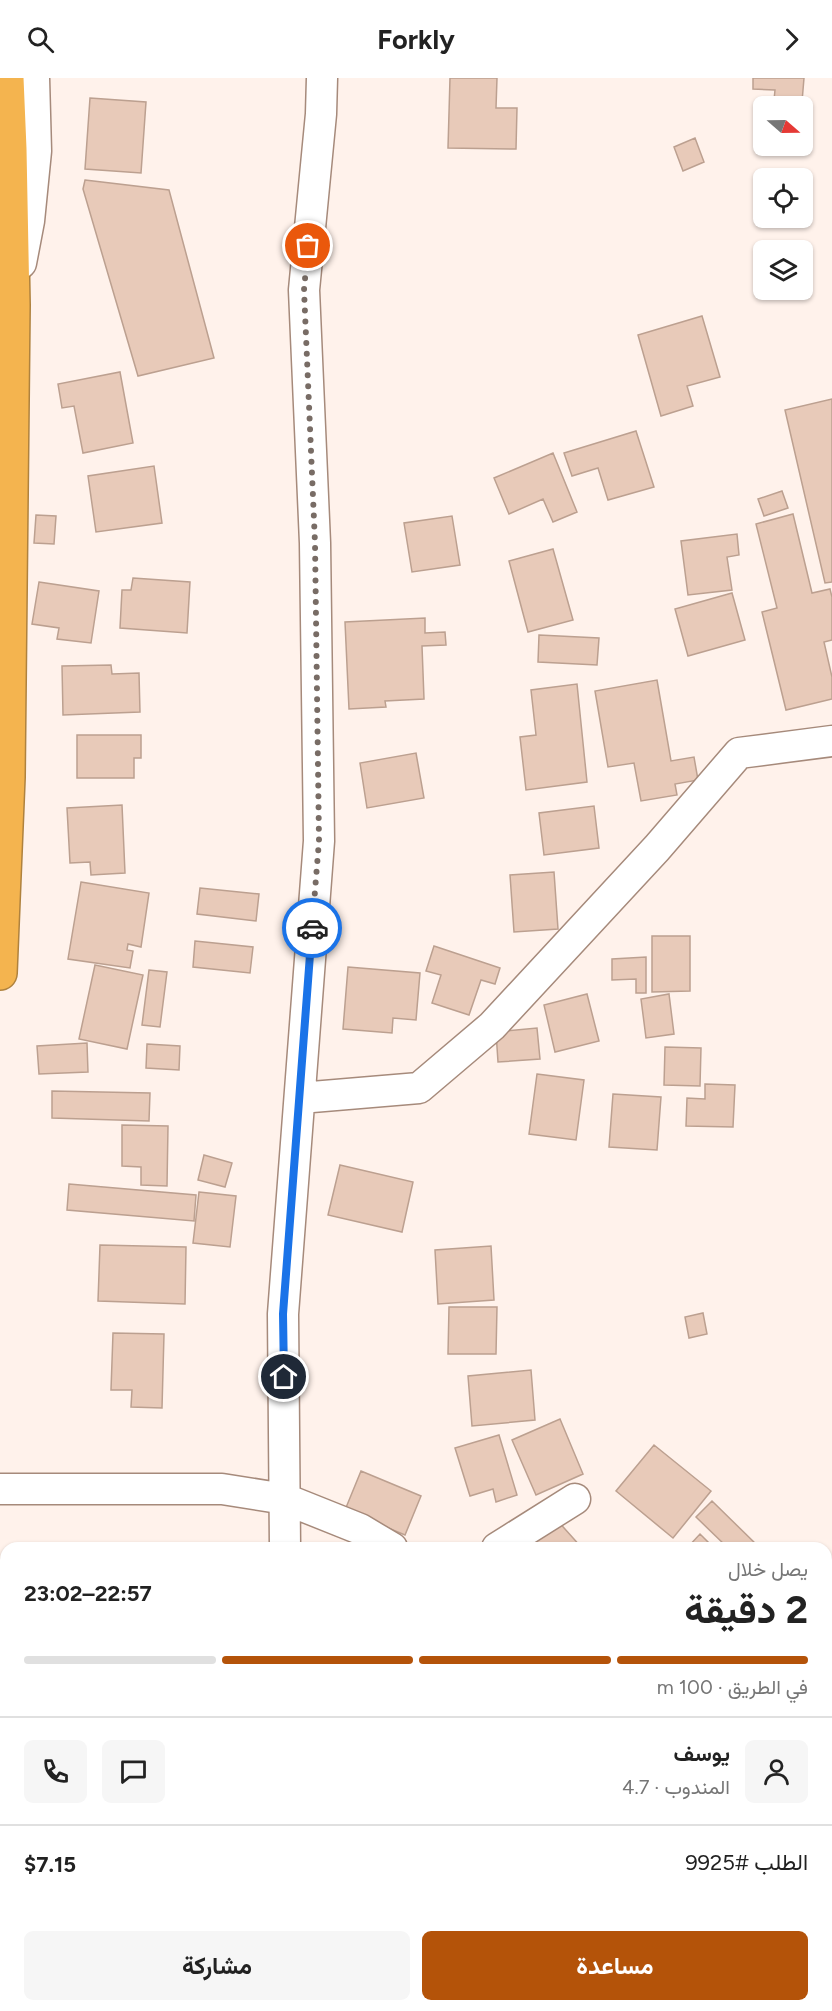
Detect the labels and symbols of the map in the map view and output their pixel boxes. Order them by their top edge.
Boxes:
north arrow [753,96,813,156]
pin [282,220,333,271]
courier [282,898,342,958]
pin [258,1351,309,1402]

